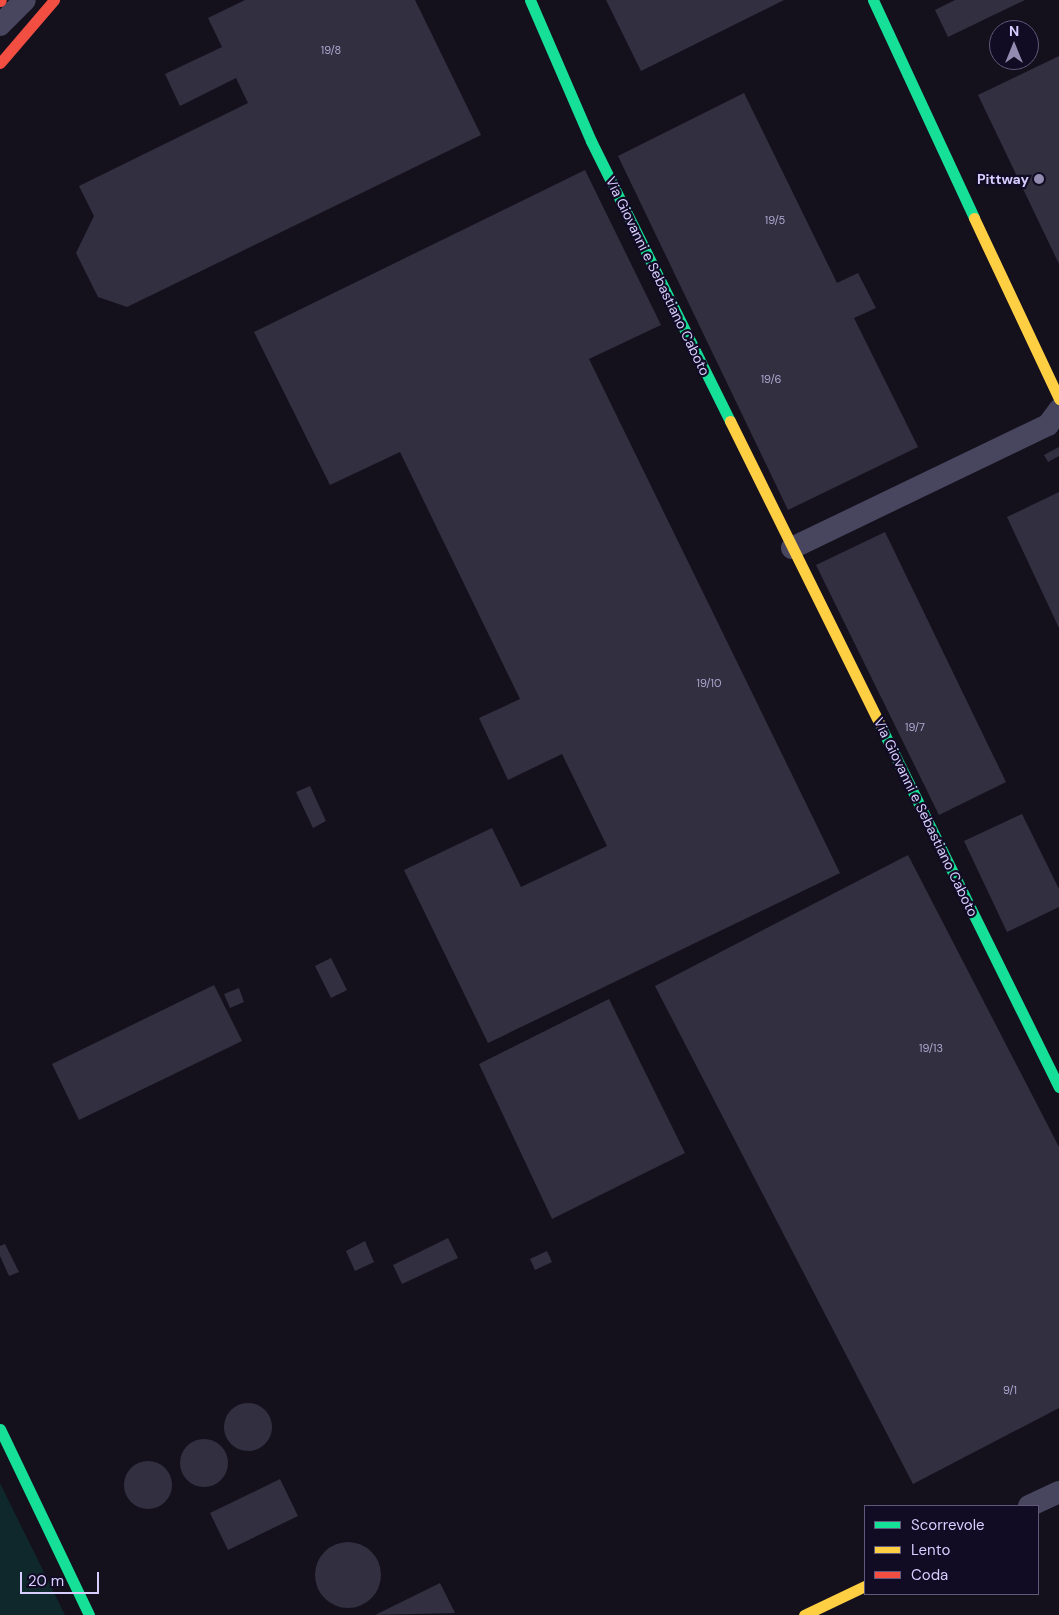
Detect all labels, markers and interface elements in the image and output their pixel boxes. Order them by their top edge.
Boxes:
north arrow [989,20,1039,70]
text: N [1009,22,1019,40]
house number: 19/8 [321,43,341,57]
place label: Pittway [977,171,1029,187]
marker: Pittway [1033,173,1045,185]
street label: Via Giovanni e Sebastiano Caboto [602,174,714,378]
house number: 19/5 [765,213,785,227]
house number: 19/6 [761,372,781,386]
house number: 19/10 [696,676,722,690]
street label: Via Giovanni e Sebastiano Caboto [870,715,982,919]
house number: 19/7 [905,720,925,734]
house number: 19/13 [919,1041,943,1055]
house number: 9/1 [1003,1383,1017,1397]
legend [864,1505,1039,1595]
text: Scorrevole [911,1515,985,1535]
text: Lento [911,1540,950,1560]
scale bar [22,1562,101,1594]
text: Coda [911,1565,948,1585]
text: 20 m [28,1571,64,1591]

